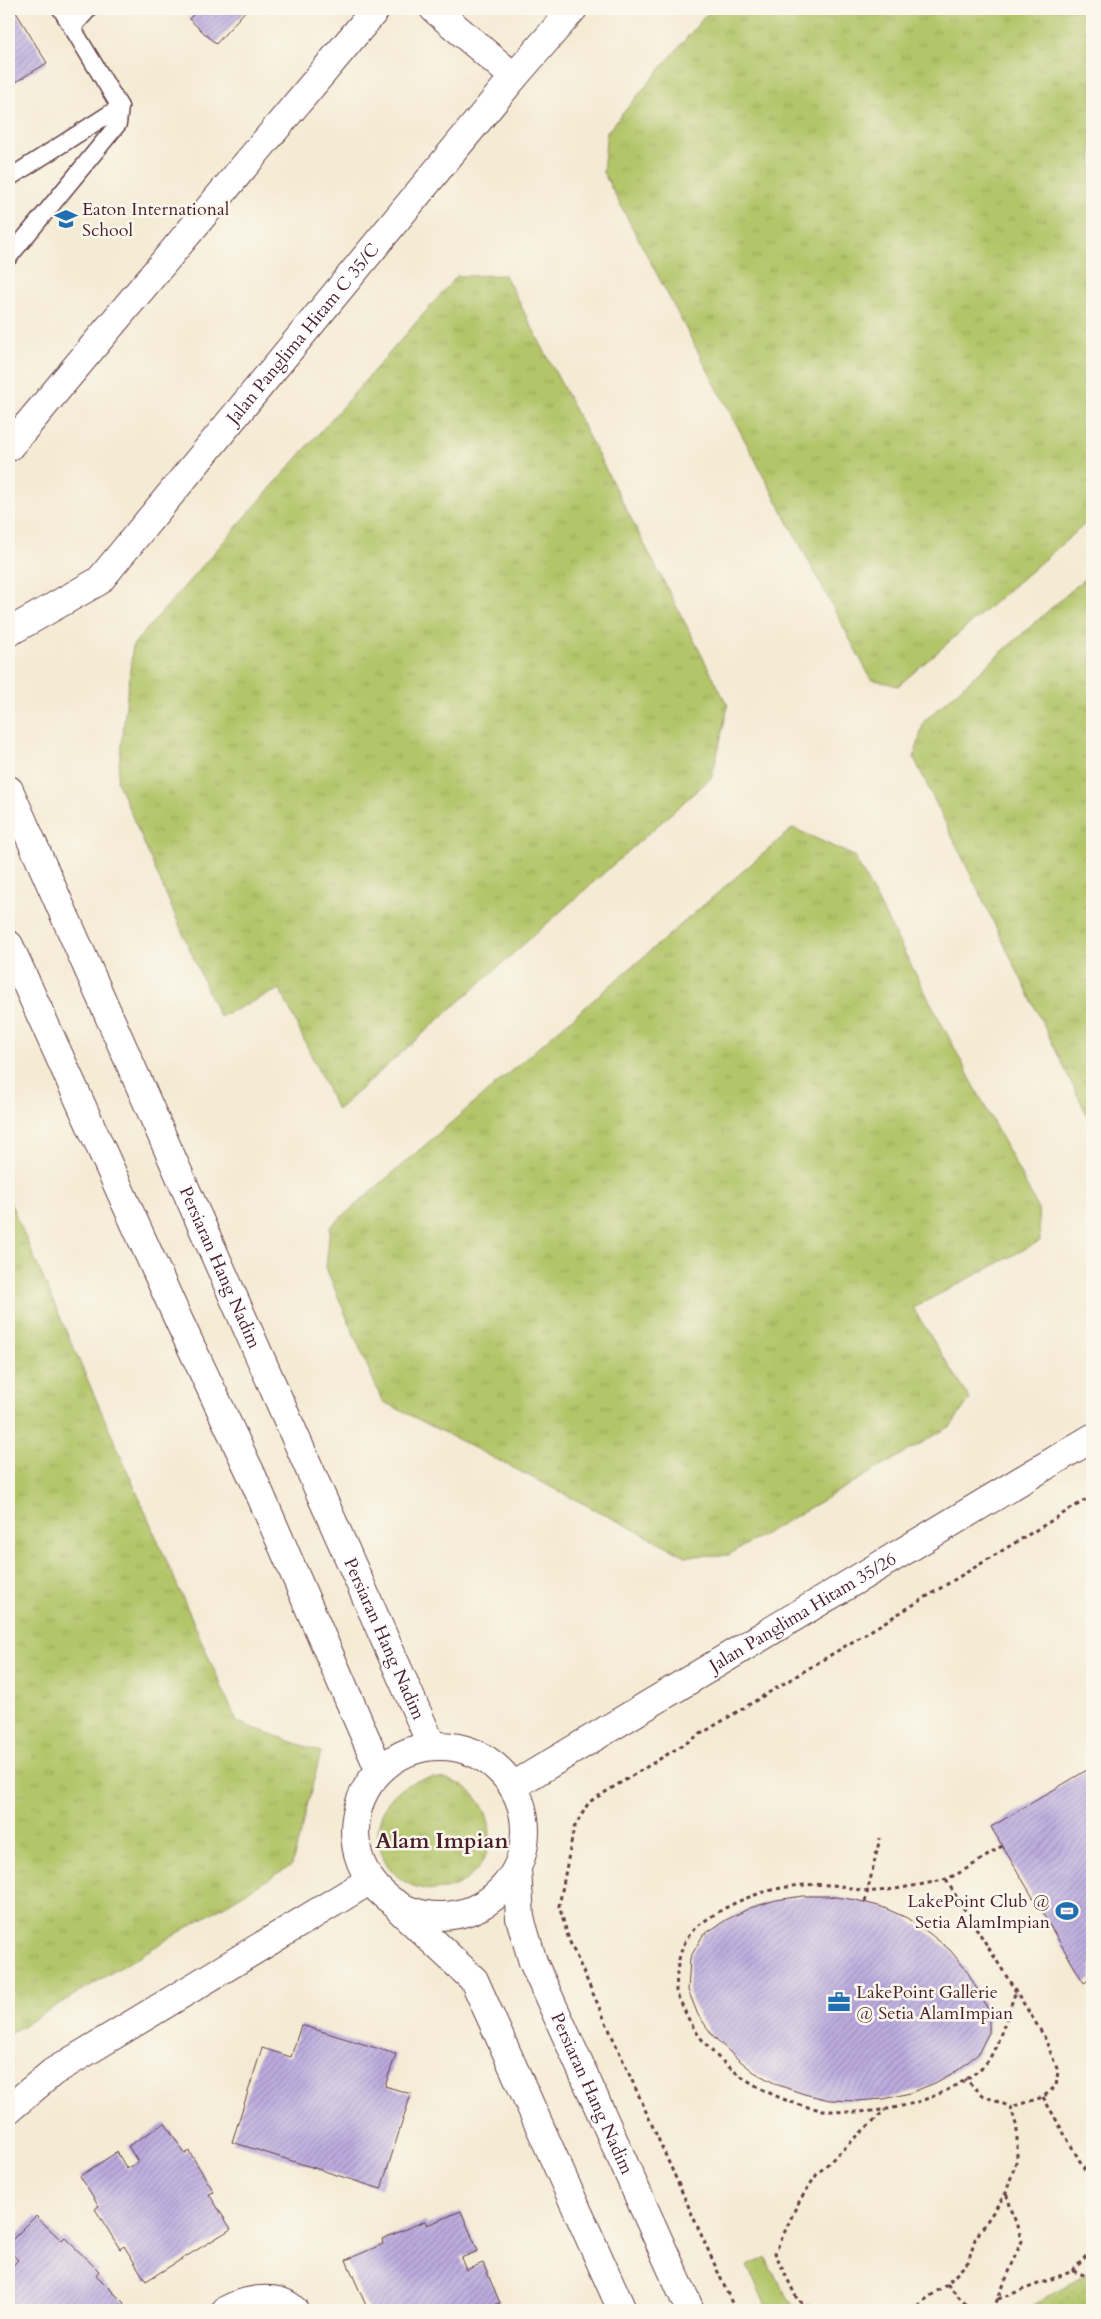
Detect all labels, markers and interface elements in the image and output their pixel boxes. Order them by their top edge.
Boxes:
place label: Eaton International School [82,197,230,243]
school or university icon: Eaton International School [53,206,79,232]
street label: Jalan Panglima Hitam C 35/C [219,237,385,432]
street label: Persiaran Hang Nadim [173,1182,267,1353]
street label: Jalan Panglima Hitam 35/26 [702,1546,901,1679]
street label: Persiaran Hang Nadim [338,1554,432,1724]
district label: Alam Impian [375,1826,509,1856]
place label: LakePoint Club @ Setia AlamImpian [907,1889,1051,1935]
sports icon: LakePoint Club @ Setia AlamImpian [1054,1898,1080,1924]
place label: LakePoint Gallerie @ Setia AlamImpian [856,1980,1014,2026]
office icon: LakePoint Gallerie @ Setia AlamImpian [826,1989,852,2015]
street label: Persiaran Hang Nadim [545,2008,640,2179]

